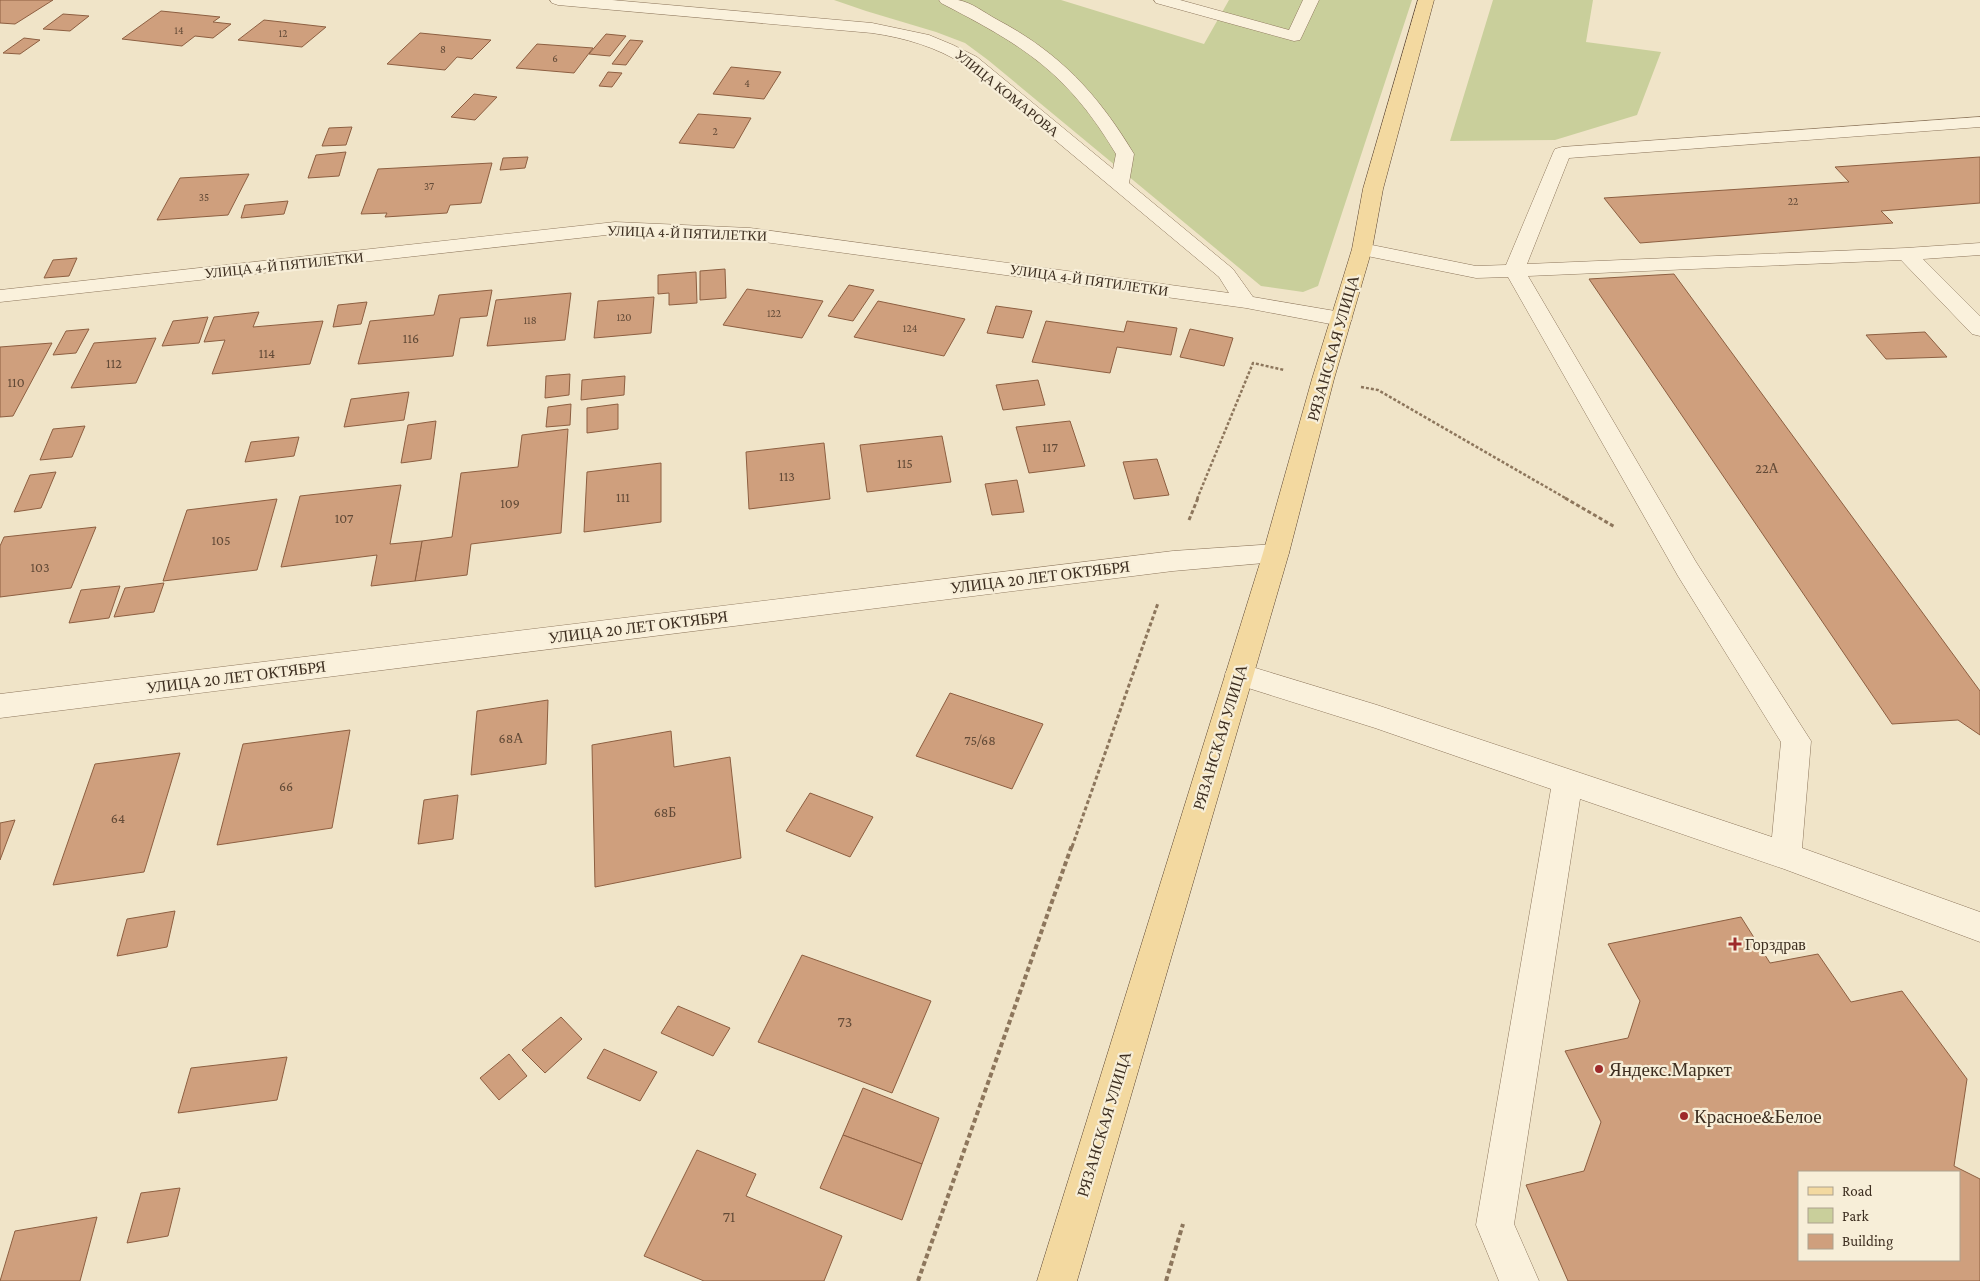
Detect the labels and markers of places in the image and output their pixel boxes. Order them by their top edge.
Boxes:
place label: Горздрав [1745,936,1806,954]
marker: Горздрав [1729,938,1741,950]
place label: Яндекс.Маркет [1609,1059,1732,1080]
marker: Яндекс.Маркет [1593,1063,1605,1075]
place label: Красное&Белое [1694,1106,1822,1127]
marker: Красное&Белое [1678,1110,1690,1122]

